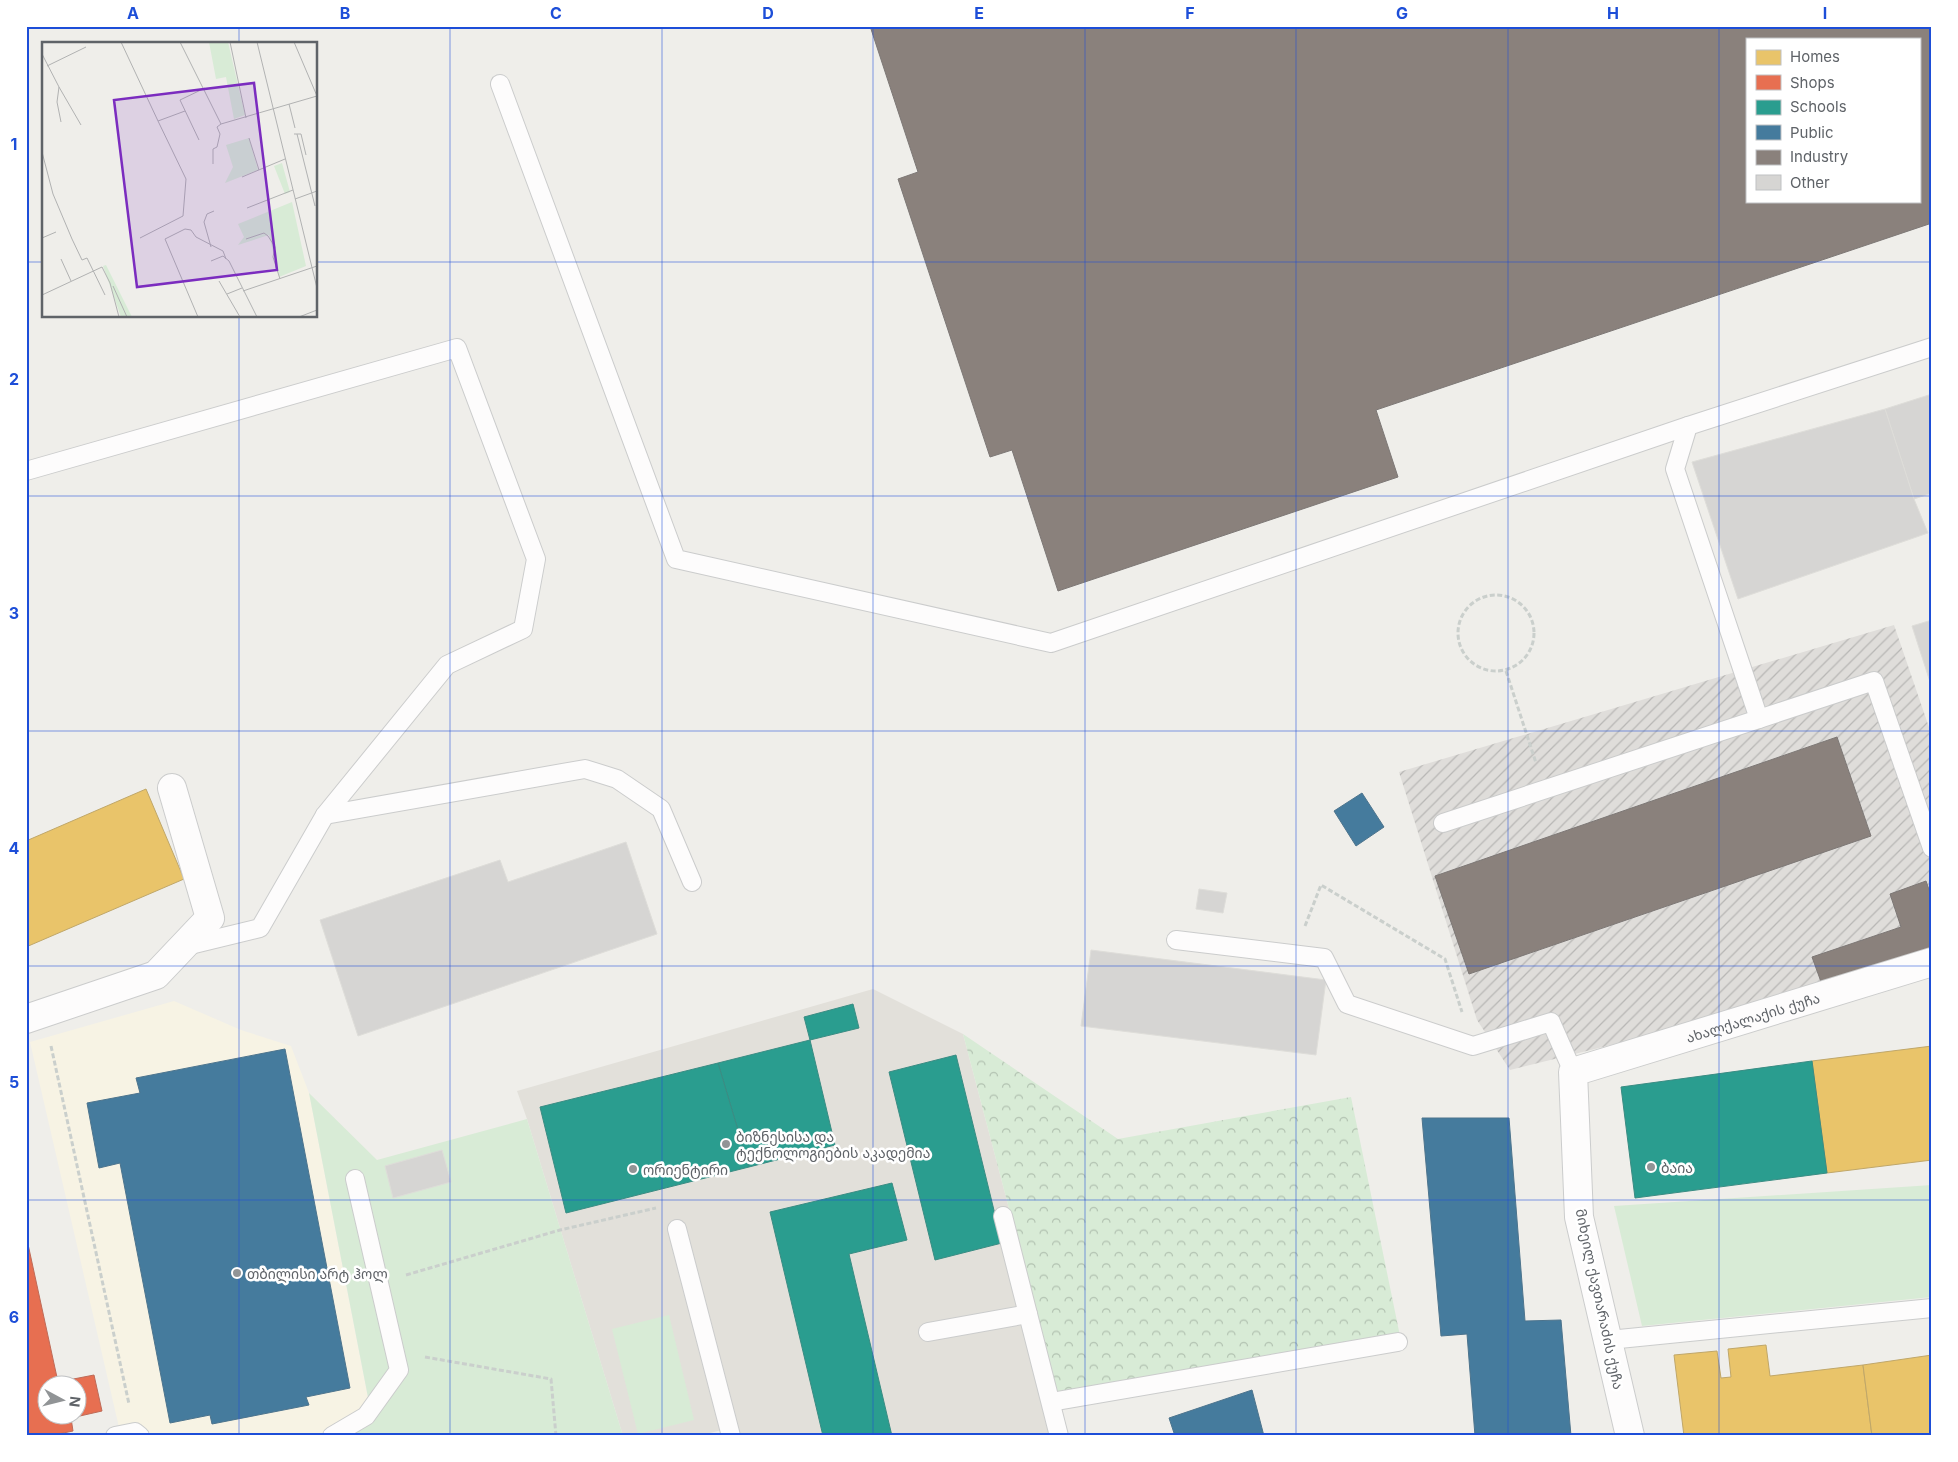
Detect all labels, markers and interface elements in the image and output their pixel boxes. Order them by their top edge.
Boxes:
text: A [127,3,139,23]
text: B [340,3,350,23]
text: C [550,3,562,23]
text: D [762,3,774,23]
text: E [974,3,984,23]
text: F [1185,3,1195,23]
text: G [1396,3,1408,23]
text: H [1607,3,1619,23]
text: I [1823,3,1827,23]
legend [1746,38,1920,202]
inset map [42,42,318,318]
text: Homes [1790,47,1840,66]
text: Shops [1790,73,1835,92]
text: Schools [1790,97,1847,116]
text: Public [1790,123,1833,142]
text: 1 [11,134,17,154]
text: Industry [1790,147,1849,166]
text: Other [1790,173,1830,192]
text: 2 [9,369,19,389]
text: 3 [9,603,19,623]
text: 4 [9,838,20,858]
street label: ახალქალაქის ქუჩა [1684,988,1822,1045]
text: 5 [9,1072,19,1092]
place label: ბიზნესისა და ტექნოლოგიების აკადემია [736,1128,930,1162]
marker: ბიზნესისა და ტექნოლოგიების აკადემია [720,1138,732,1150]
place label: ბაია [1661,1159,1693,1176]
place label: ორიენტირი [643,1161,728,1179]
marker: ბაია [1645,1161,1657,1173]
marker: ორიენტირი [627,1163,639,1175]
street label: მიხეილ ქავთარაძის ქუჩა [1572,1207,1627,1391]
place label: თბილისი არტ ჰოლ [247,1265,388,1283]
marker: თბილისი არტ ჰოლ [231,1267,243,1279]
text: 6 [9,1307,19,1327]
north arrow [38,1374,88,1424]
text: N [66,1395,84,1408]

